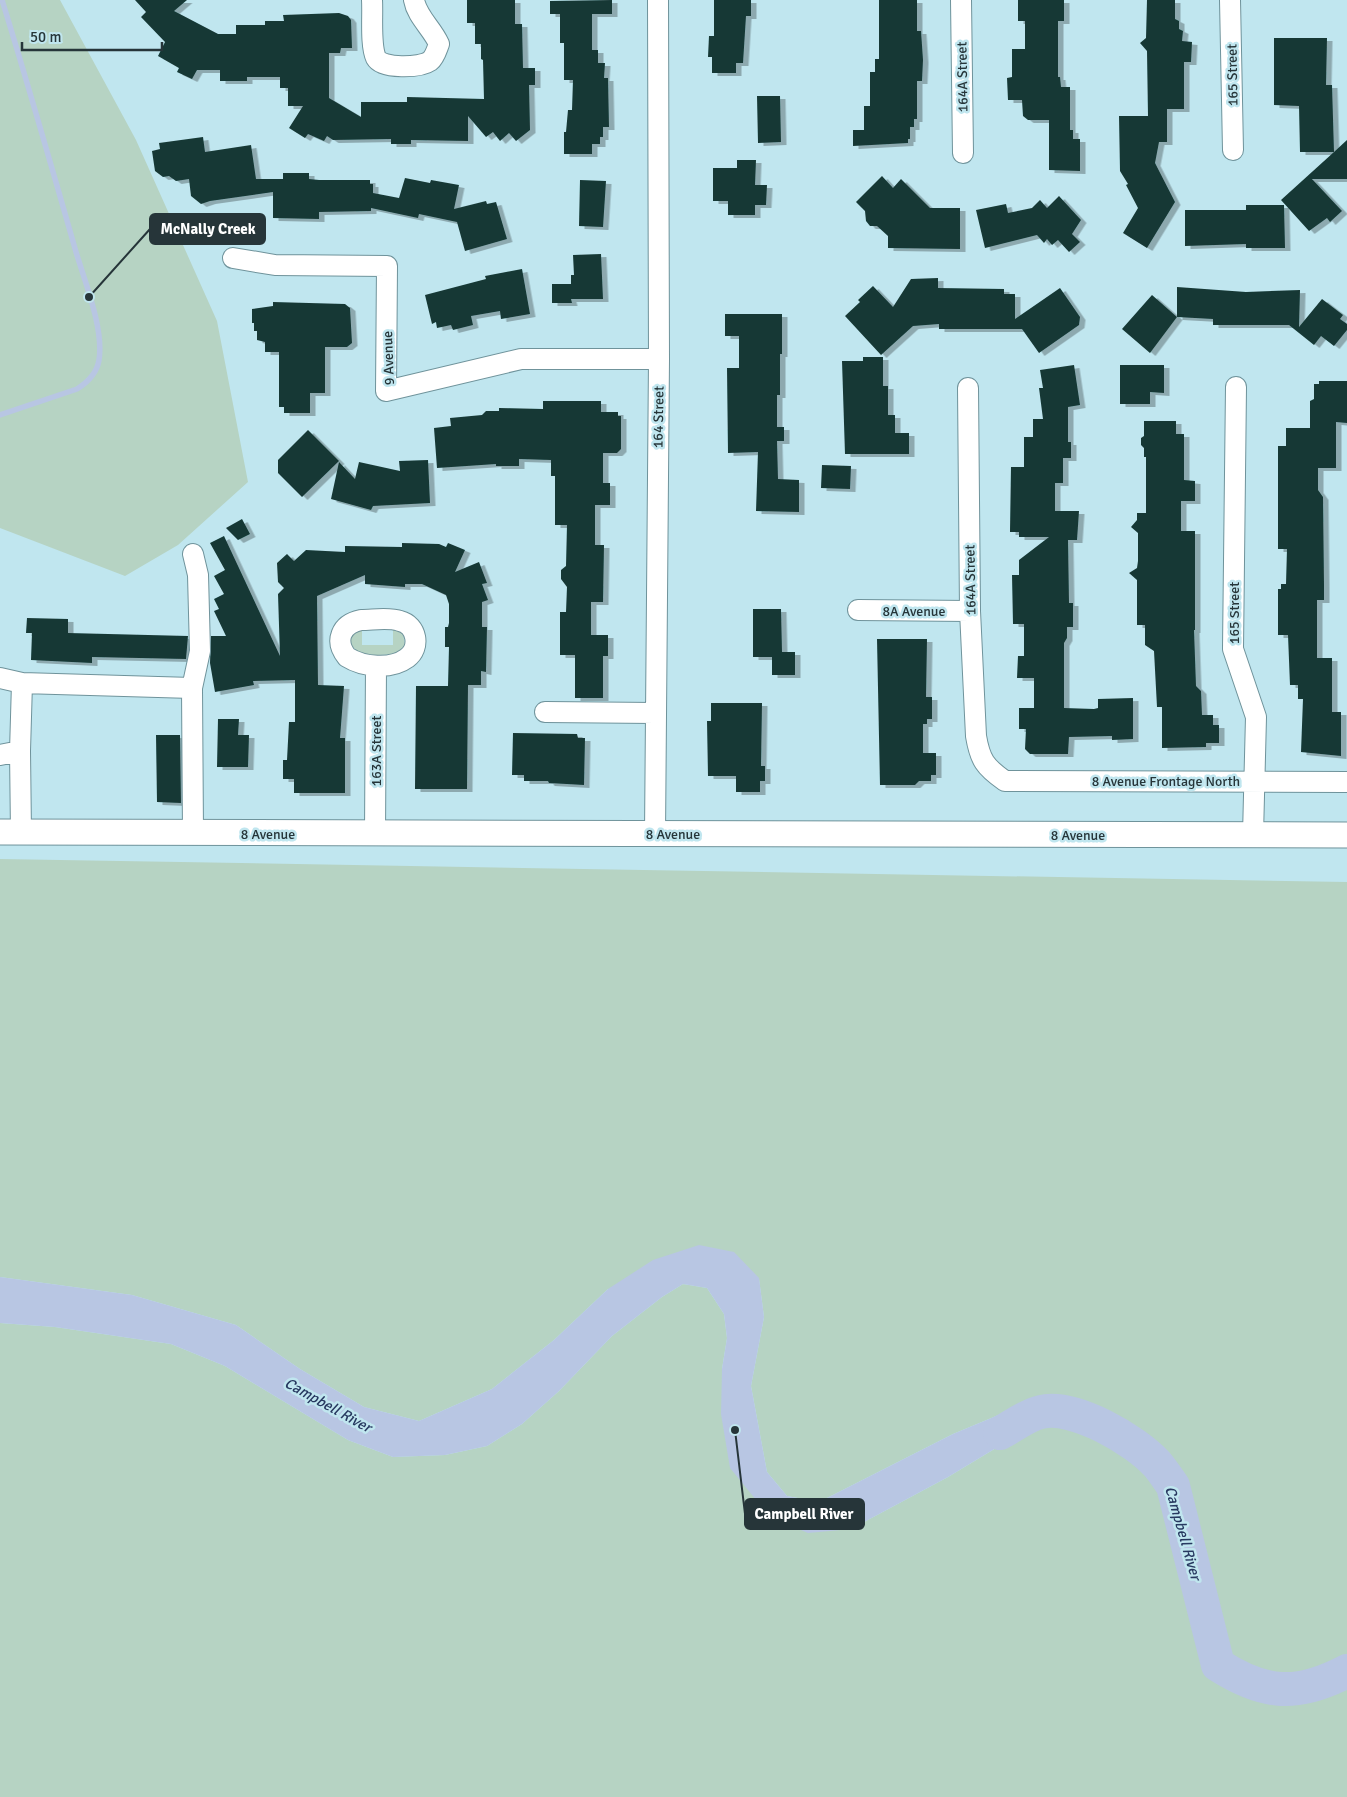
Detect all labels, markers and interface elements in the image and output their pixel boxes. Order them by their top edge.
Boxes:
scale bar [22,20,162,52]
text: 50 m [30,28,61,46]
street label: 164A Street [953,41,972,113]
street label: 165 Street [1223,44,1242,106]
callout: McNally Creek [150,214,265,244]
text: McNally Creek [160,220,256,238]
street label: 9 Avenue [379,330,398,385]
street label: 164 Street [649,386,668,448]
street label: 164A Street [961,544,980,616]
street label: 165 Street [1226,582,1243,644]
street label: 8A Avenue [883,603,946,620]
street label: 163A Street [368,716,385,786]
street label: 8 Avenue Frontage North [1092,773,1240,790]
street label: 8 Avenue [241,826,295,843]
street label: 8 Avenue [646,826,700,843]
street label: 8 Avenue [1051,827,1105,844]
water label: Campbell River [281,1374,377,1437]
water label: Campbell River [1161,1484,1206,1584]
callout: Campbell River [745,1499,864,1529]
text: Campbell River [754,1505,854,1523]

